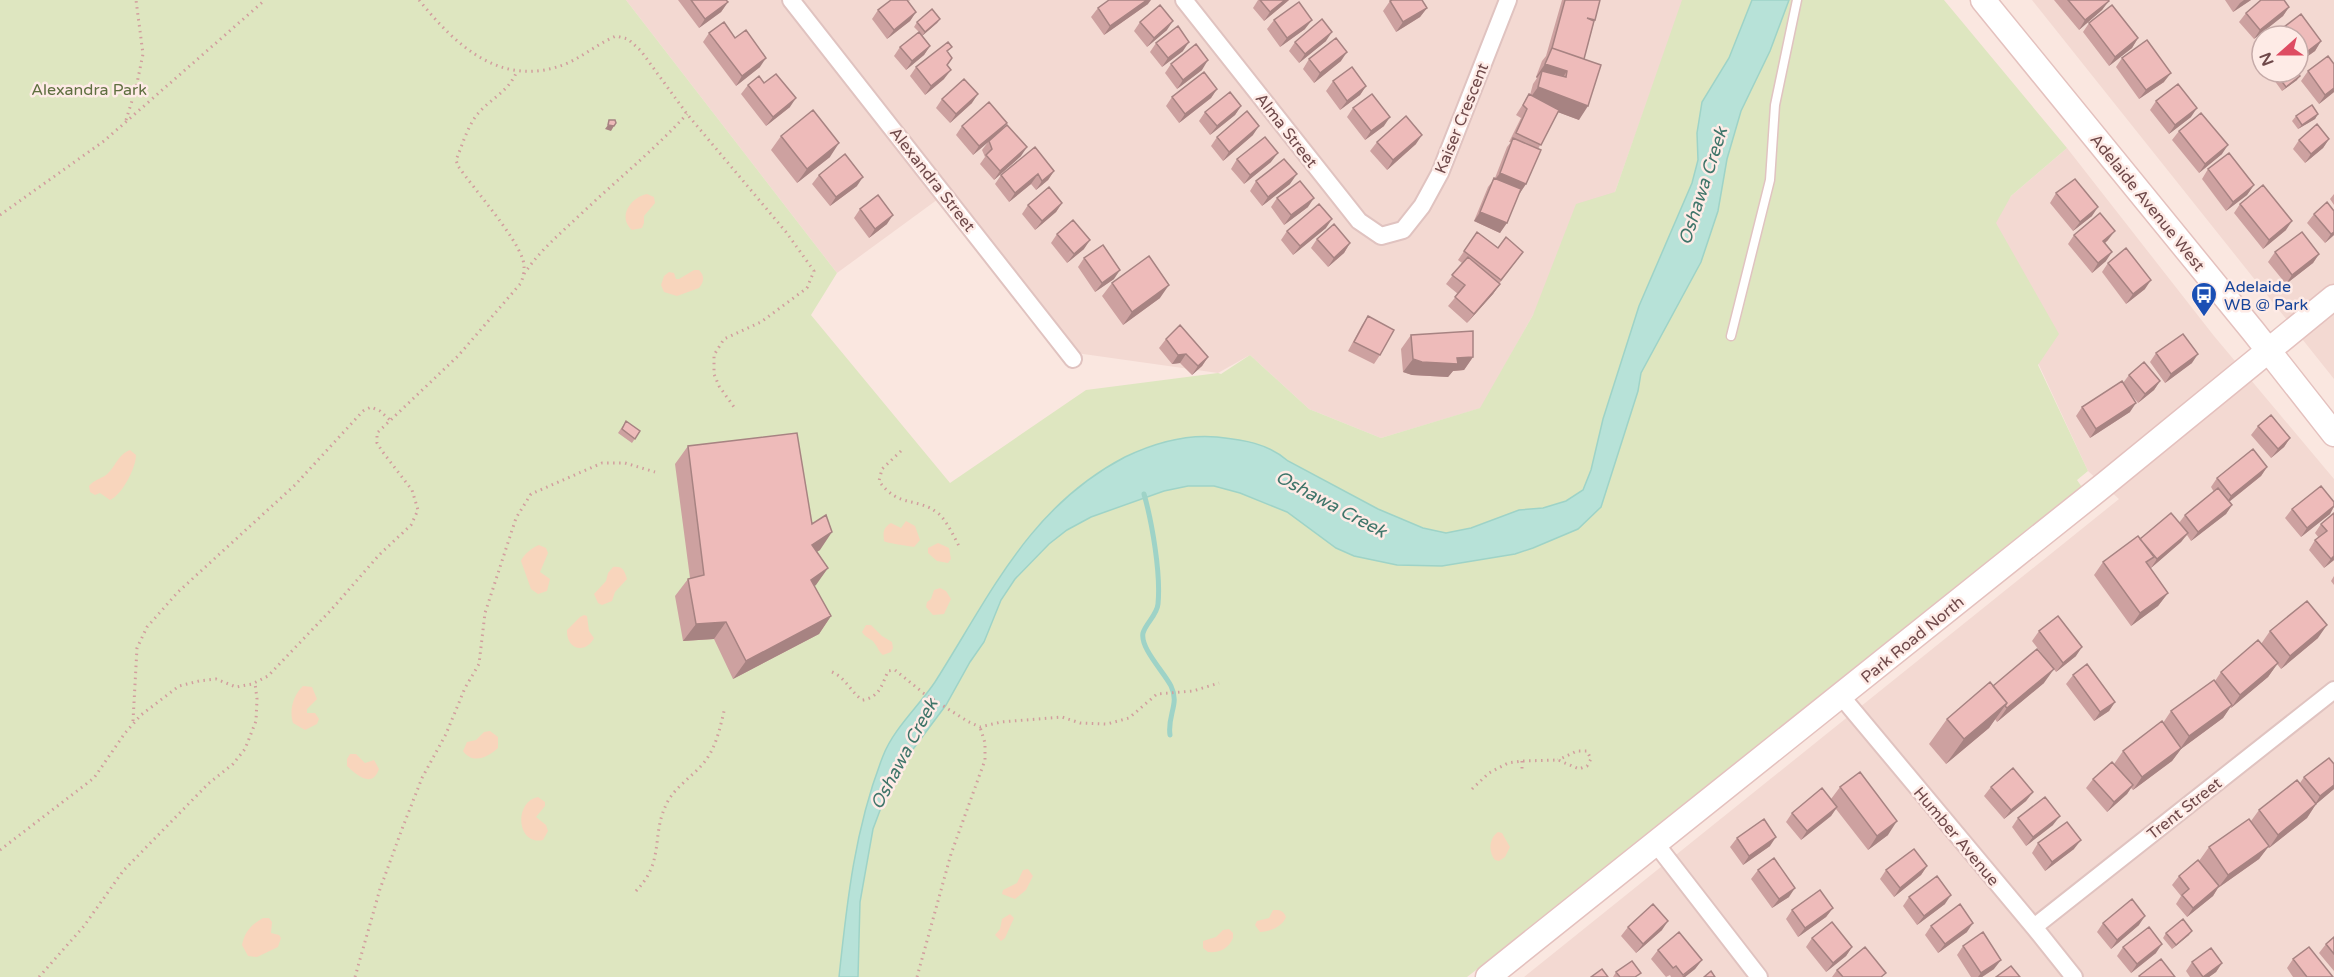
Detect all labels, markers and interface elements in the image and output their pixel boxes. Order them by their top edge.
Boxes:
north arrow [2250,24,2310,84]
text: N [2255,49,2279,69]
street label: Kaiser Crescent [1431,60,1493,177]
park label: Alexandra Park [31,80,147,100]
street label: Alma Street [1251,89,1322,172]
street label: Alexandra Street [885,123,979,236]
water label: Oshawa Creek [1674,123,1733,248]
street label: Adelaide Avenue West [2086,130,2209,275]
place label: Adelaide WB @ Park [2224,277,2308,315]
bus stop icon: Adelaide WB @ Park [2189,280,2219,318]
water label: Oshawa Creek [1272,466,1391,543]
street label: Park Road North [1857,592,1968,688]
water label: Oshawa Creek [866,694,943,813]
street label: Trent Street [2143,773,2226,844]
street label: Humber Avenue [1909,783,2003,890]

